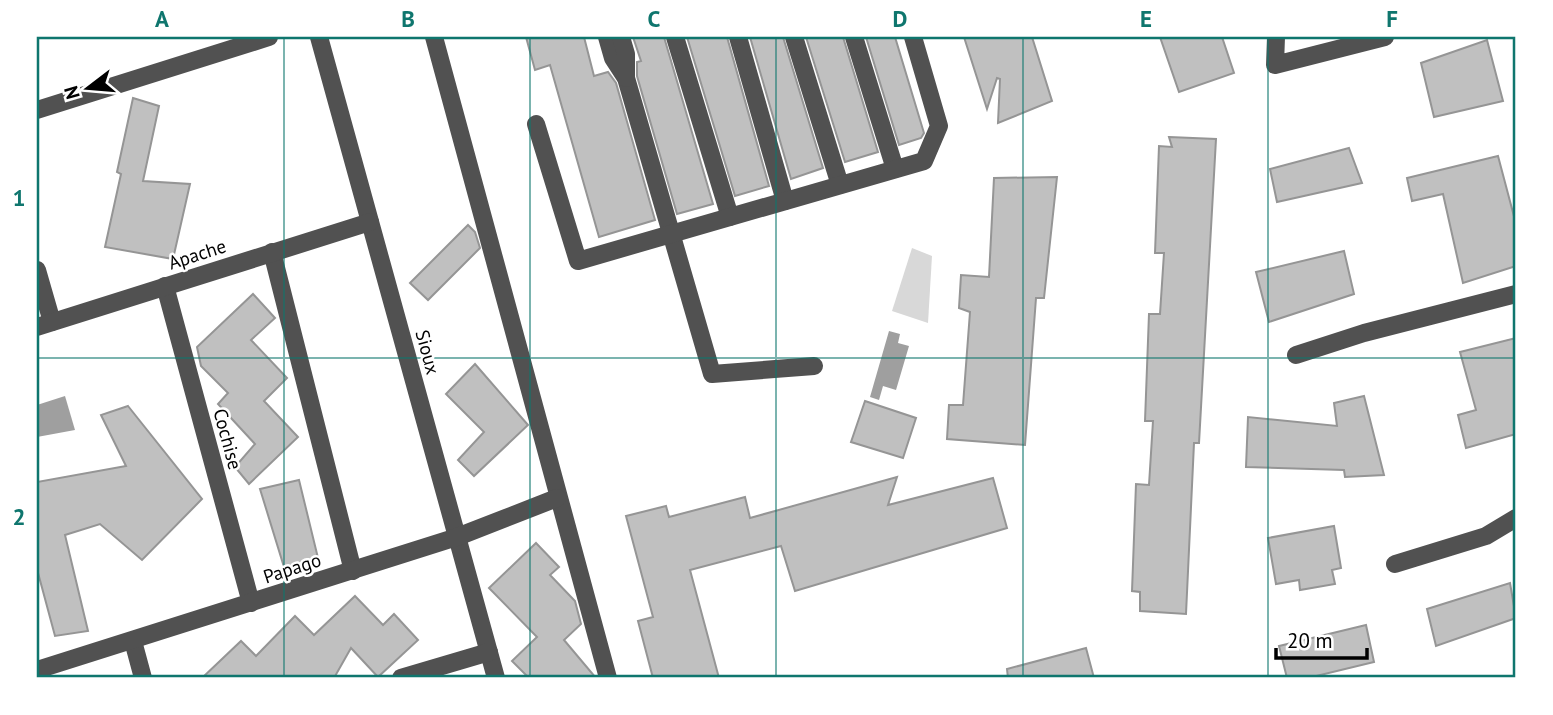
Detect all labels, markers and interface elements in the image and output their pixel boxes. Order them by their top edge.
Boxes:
text: A [155,4,169,33]
text: B [401,4,415,33]
text: C [648,4,661,33]
text: D [893,4,907,33]
text: E [1140,4,1152,33]
text: F [1386,4,1398,33]
north arrow [52,52,122,122]
text: N [58,83,85,102]
text: 1 [12,183,26,212]
street label: Apache [165,233,229,275]
street label: Sioux [411,327,446,377]
street label: Cochise [208,406,248,472]
text: 2 [12,502,26,531]
street label: Papago [260,547,324,589]
scale bar [1276,617,1368,661]
text: 20 m [1287,627,1333,654]

